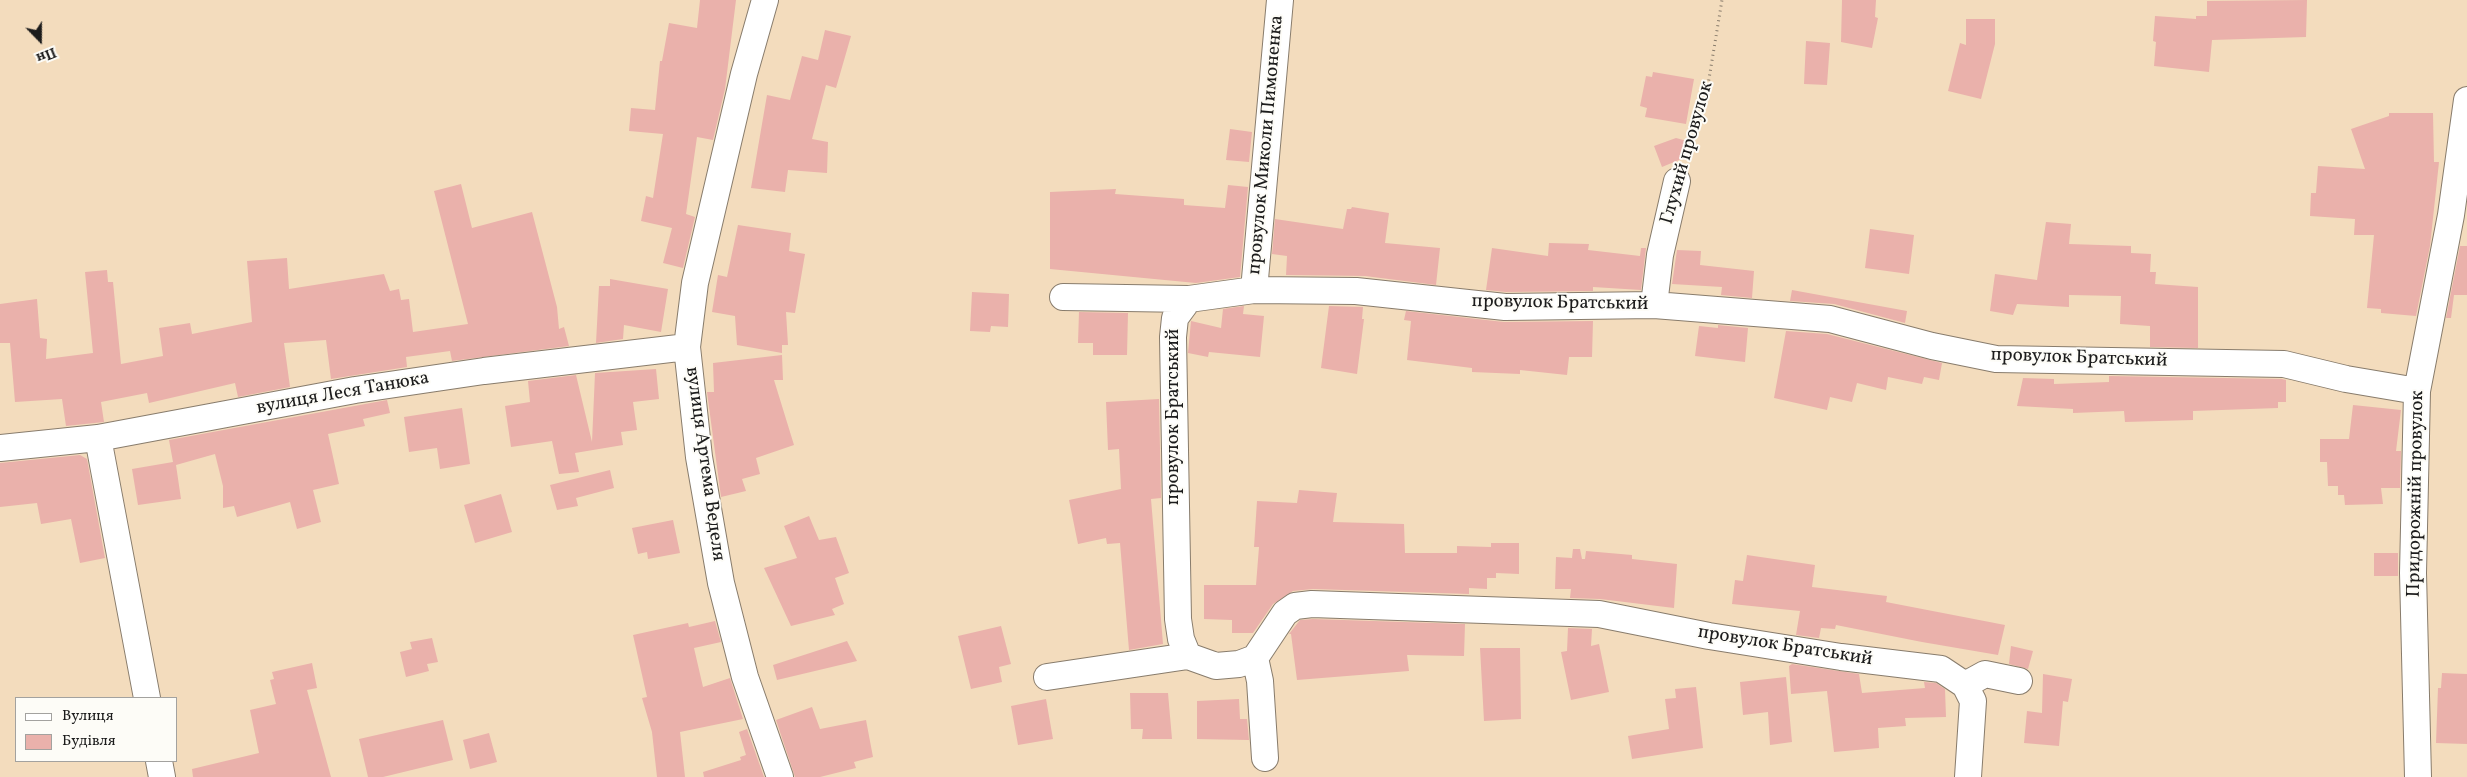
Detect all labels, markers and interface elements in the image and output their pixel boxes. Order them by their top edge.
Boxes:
street label: провулок Миколи Пимоненка [1244,14,1290,276]
north arrow [15,15,65,65]
text: Пн [33,42,59,67]
street label: Глухий провулок [1657,79,1719,227]
street label: провулок Братський [1471,291,1649,317]
street label: провулок Братський [1164,329,1186,505]
street label: провулок Братський [1990,345,2168,373]
street label: вулиця Артема Веделя [679,365,729,563]
street label: вулиця Леся Танюка [255,368,431,420]
street label: Придорожній провулок [2404,390,2430,598]
street label: провулок Братський [1696,622,1874,672]
legend [15,697,178,762]
text: Вулиця [62,706,113,727]
text: Будівля [62,731,116,752]

